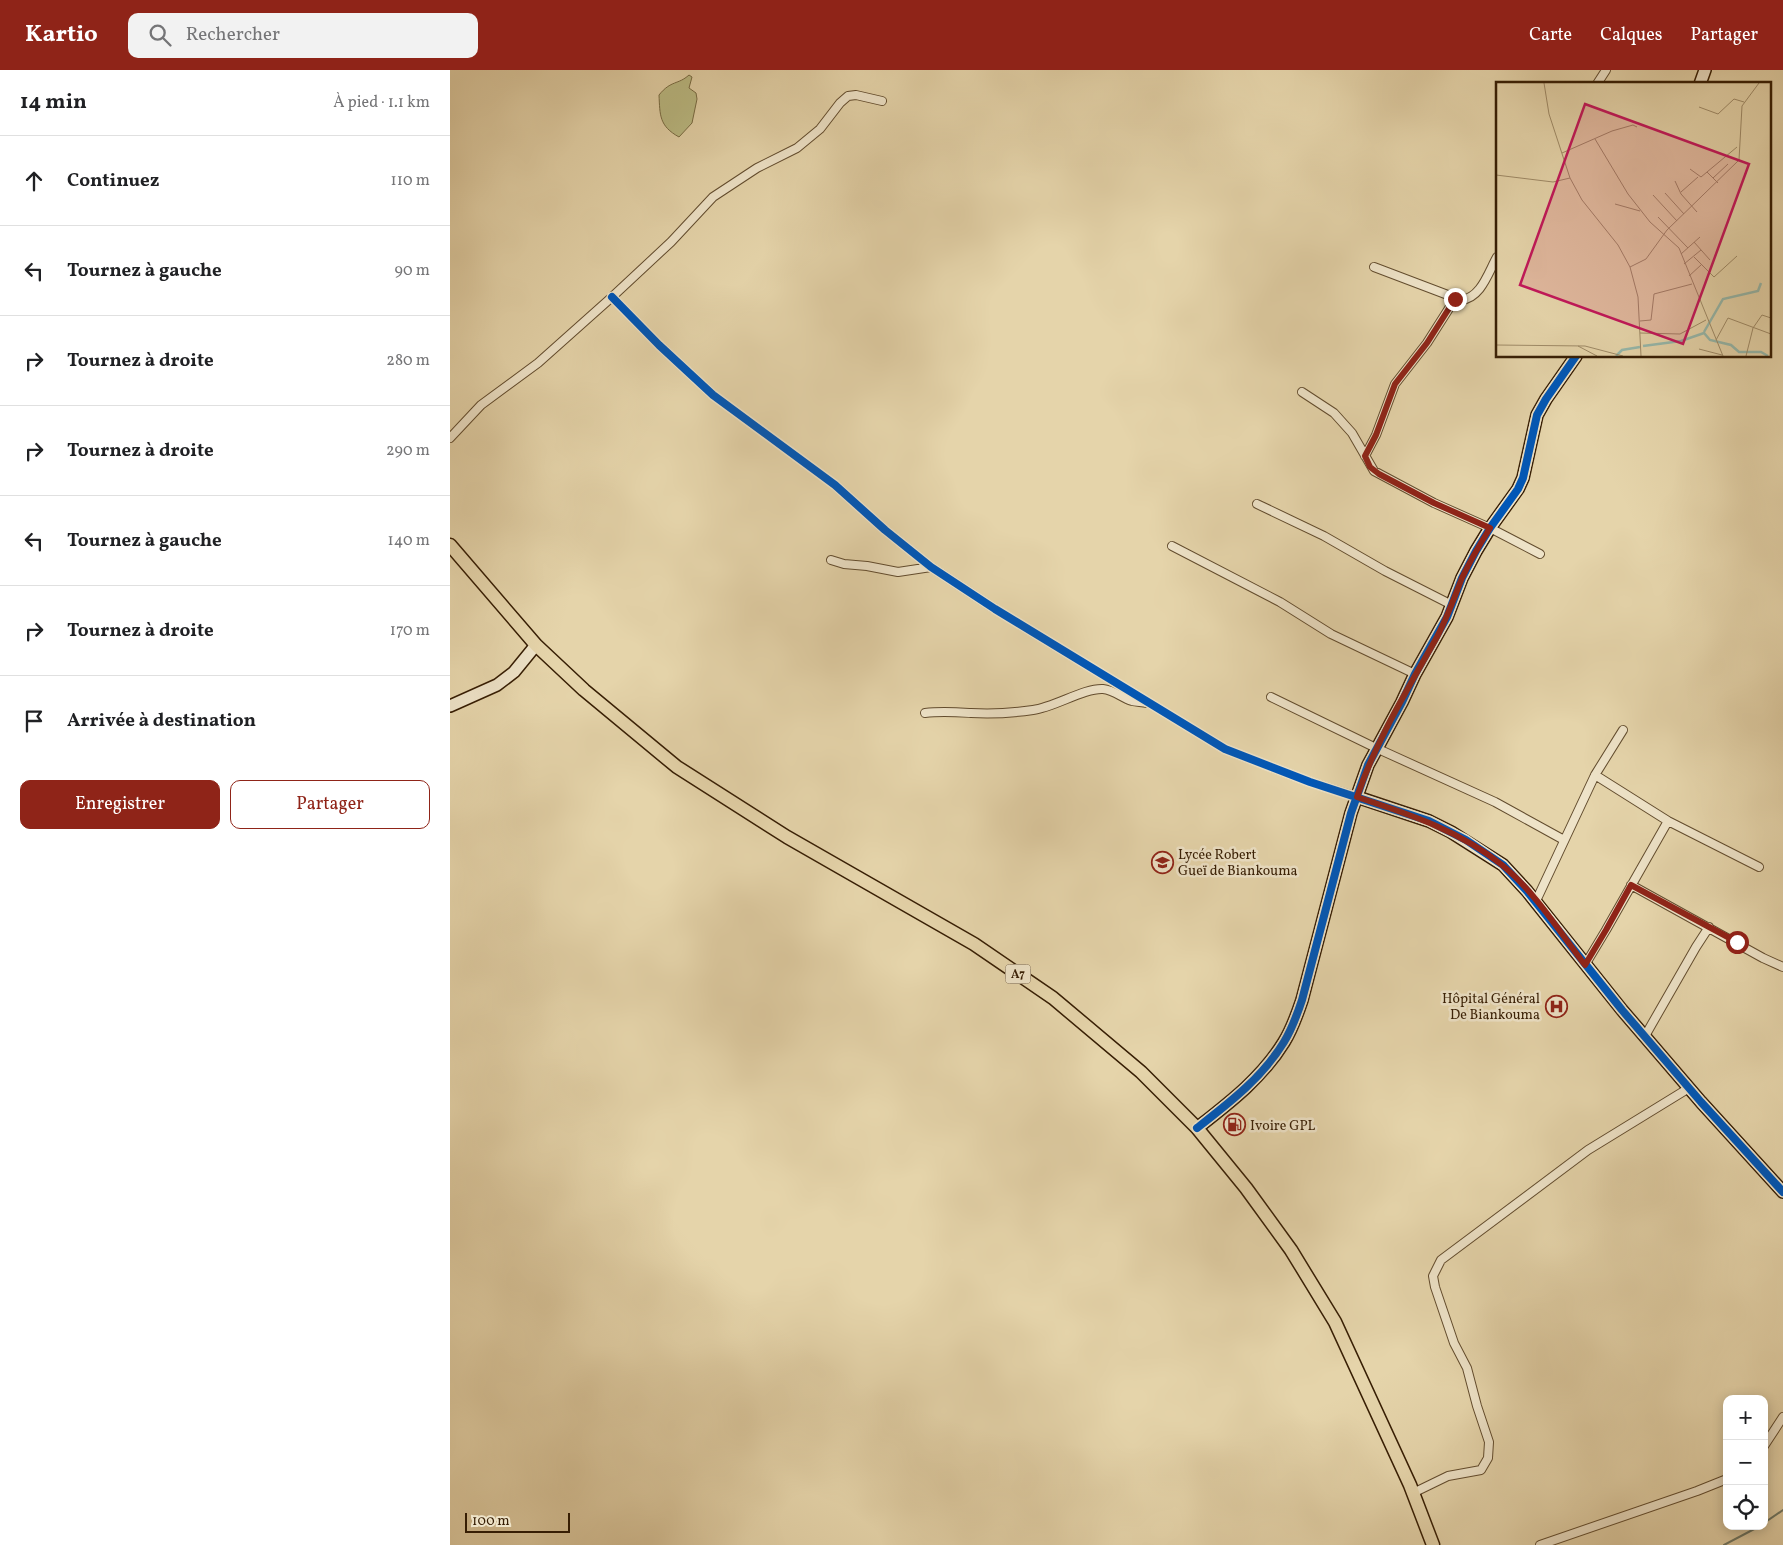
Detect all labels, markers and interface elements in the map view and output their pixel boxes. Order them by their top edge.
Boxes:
search box [128,13,478,58]
text: Kartio [25,18,98,52]
icon: search [146,21,174,49]
text: Rechercher [186,22,280,48]
text: Carte [1529,23,1572,48]
text: Calques [1600,23,1662,48]
text: Partager [1690,23,1758,48]
inset map [1496,82,1770,358]
text: 14 min [20,88,87,117]
text: À pied · 1.1 km [333,92,430,114]
icon: ahead [20,167,48,195]
text: Continuez [67,168,159,194]
text: 110 m [391,170,430,192]
icon: left [20,257,48,285]
text: Tournez à gauche [67,258,222,284]
text: 90 m [394,260,430,282]
route end [1444,288,1467,311]
icon: right [20,347,48,375]
text: Tournez à droite [67,348,214,374]
text: 280 m [386,350,430,372]
icon: right [20,437,48,465]
text: Tournez à droite [67,438,214,464]
text: 290 m [386,440,430,462]
icon: left [20,527,48,555]
text: Tournez à gauche [67,528,222,554]
text: 140 m [388,530,430,552]
icon: right [20,617,48,645]
text: Tournez à droite [67,618,214,644]
text: 170 m [390,620,430,642]
icon: arrive [20,707,48,735]
text: Arrivée à destination [67,708,256,734]
button: Enregistrer [20,780,220,829]
button: Partager [230,780,430,829]
place label: Lycée Robert Gueï de Biankouma [1178,846,1298,881]
school or university icon: Lycée Robert Gueï de Biankouma [1150,850,1174,874]
route start [1726,931,1749,954]
road number: A7 [1006,964,1030,984]
place label: Hôpital Général De Biankouma [1442,990,1540,1025]
hospital icon: Hôpital Général De Biankouma [1544,994,1568,1018]
fuel station icon: Ivoire GPL [1222,1113,1246,1137]
place label: Ivoire GPL [1250,1117,1316,1136]
map controls [1723,1395,1768,1530]
button: + [1723,1395,1768,1440]
button: − [1723,1440,1768,1485]
button: locate [1723,1485,1768,1530]
scale bar [465,1510,570,1533]
text: 100 m [472,1512,510,1531]

